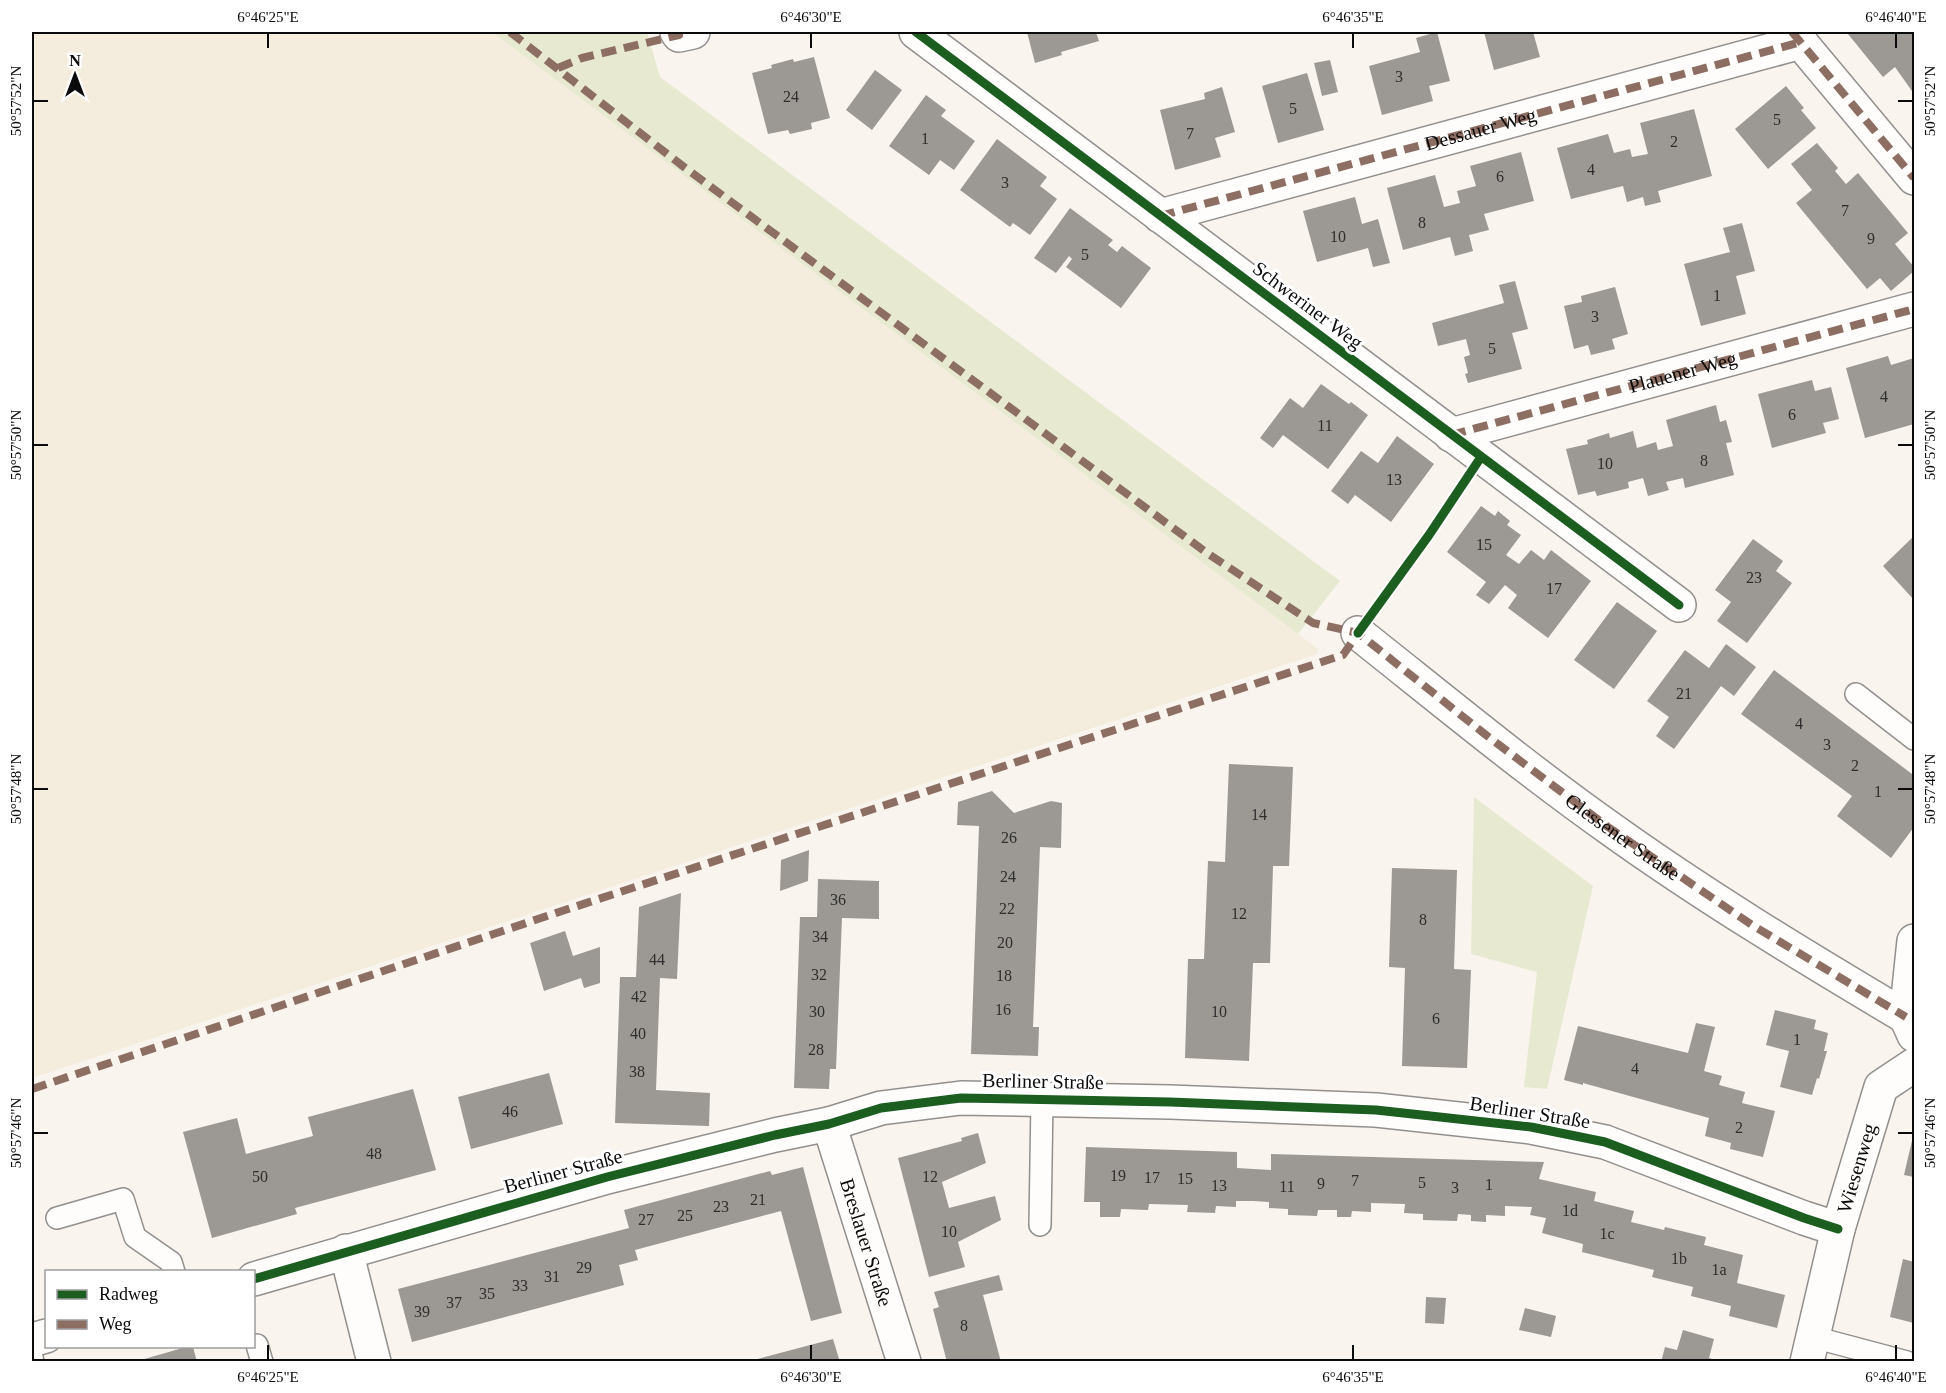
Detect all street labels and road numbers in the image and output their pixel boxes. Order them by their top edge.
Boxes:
street label: Dessauer Weg [1422,103,1539,155]
street label: Schweriner Weg [1248,257,1367,354]
street label: Plauener Weg [1626,347,1739,397]
street label: Glessener Straße [1561,789,1684,885]
street label: Berliner Straße [982,1069,1104,1093]
street label: Berliner Straße [1468,1092,1592,1132]
street label: Wiesenweg [1832,1121,1881,1216]
street label: Berliner Straße [501,1145,625,1197]
street label: Breslauer Straße [836,1176,897,1309]

